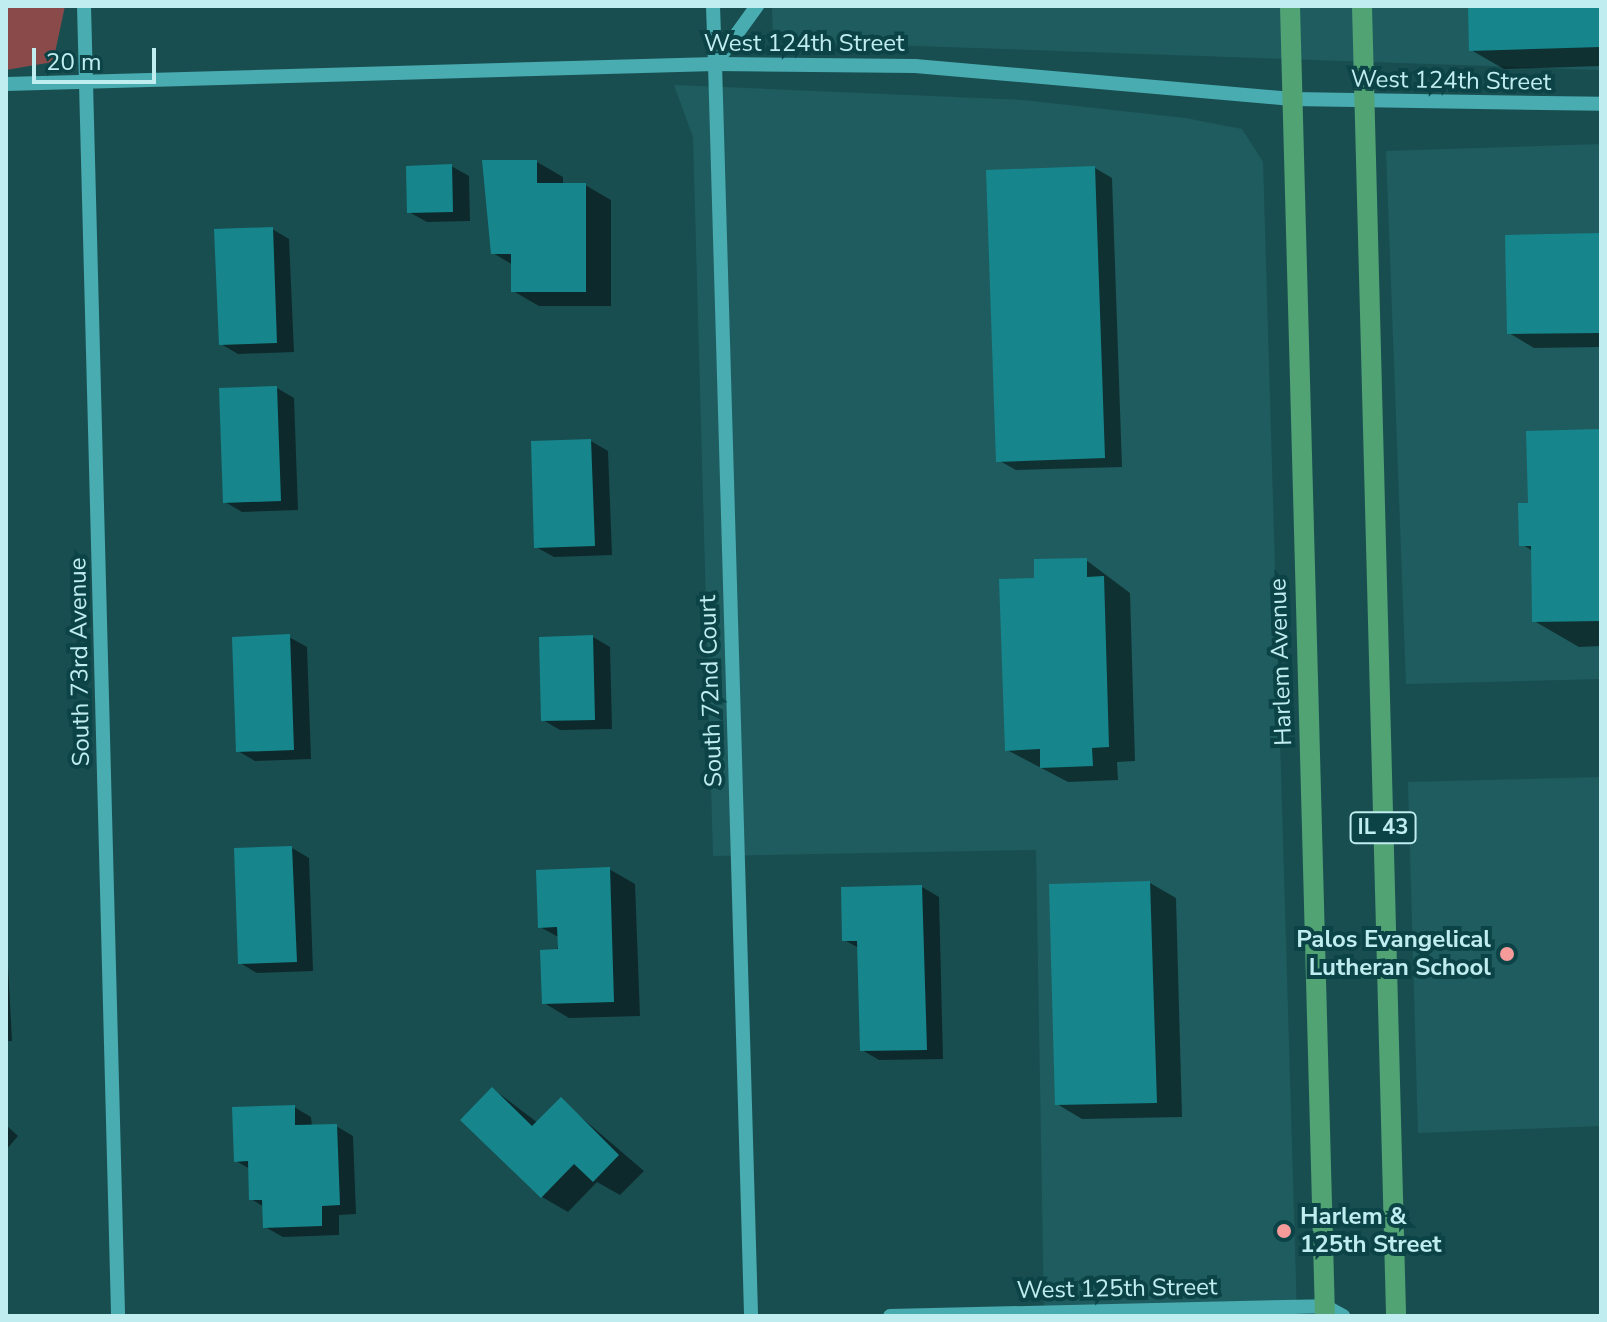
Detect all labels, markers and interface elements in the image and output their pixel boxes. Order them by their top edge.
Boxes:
street label: West 124th Street [704,30,904,58]
scale bar [36,32,160,82]
text: 20 m [46,46,102,78]
street label: West 124th Street [1350,65,1552,97]
street label: South 73rd Avenue [64,557,96,767]
street label: Harlem Avenue [1264,578,1298,746]
street label: South 72nd Court [693,595,729,787]
road number: IL 43 [1349,810,1417,846]
place label: Palos Evangelical Lutheran School [1296,926,1491,982]
marker: Palos Evangelical Lutheran School [1498,945,1516,963]
place label: Harlem & 125th Street [1300,1203,1442,1259]
marker: Harlem & 125th Street [1275,1222,1293,1240]
street label: West 125th Street [1016,1273,1218,1305]

